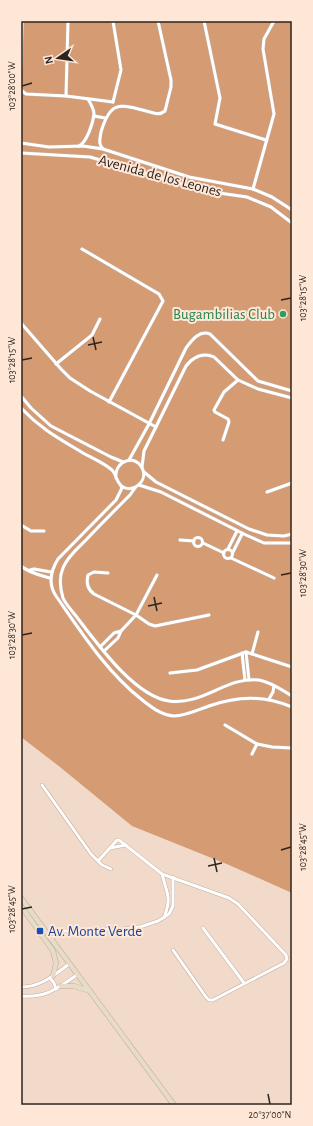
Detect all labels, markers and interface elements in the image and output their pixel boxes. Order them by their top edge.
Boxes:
north arrow [38,38,78,78]
text: N [43,55,55,65]
text: 103°28'00"W [7,61,17,111]
street label: Avenida de los Leones [97,152,223,200]
text: 103°28'15"W [298,275,308,321]
place label: Bugambilias Club [173,307,275,322]
marker: Bugambilias Club [278,309,288,319]
text: 103°28'15"W [7,337,17,383]
text: 103°28'30"W [298,549,308,597]
text: 103°28'30"W [7,611,17,659]
text: 103°28'45"W [298,823,308,871]
text: 103°28'45"W [7,885,17,933]
place label: Av. Monte Verde [48,924,142,939]
marker: Av. Monte Verde [35,926,45,936]
text: 20°37'00"N [249,1110,291,1120]

